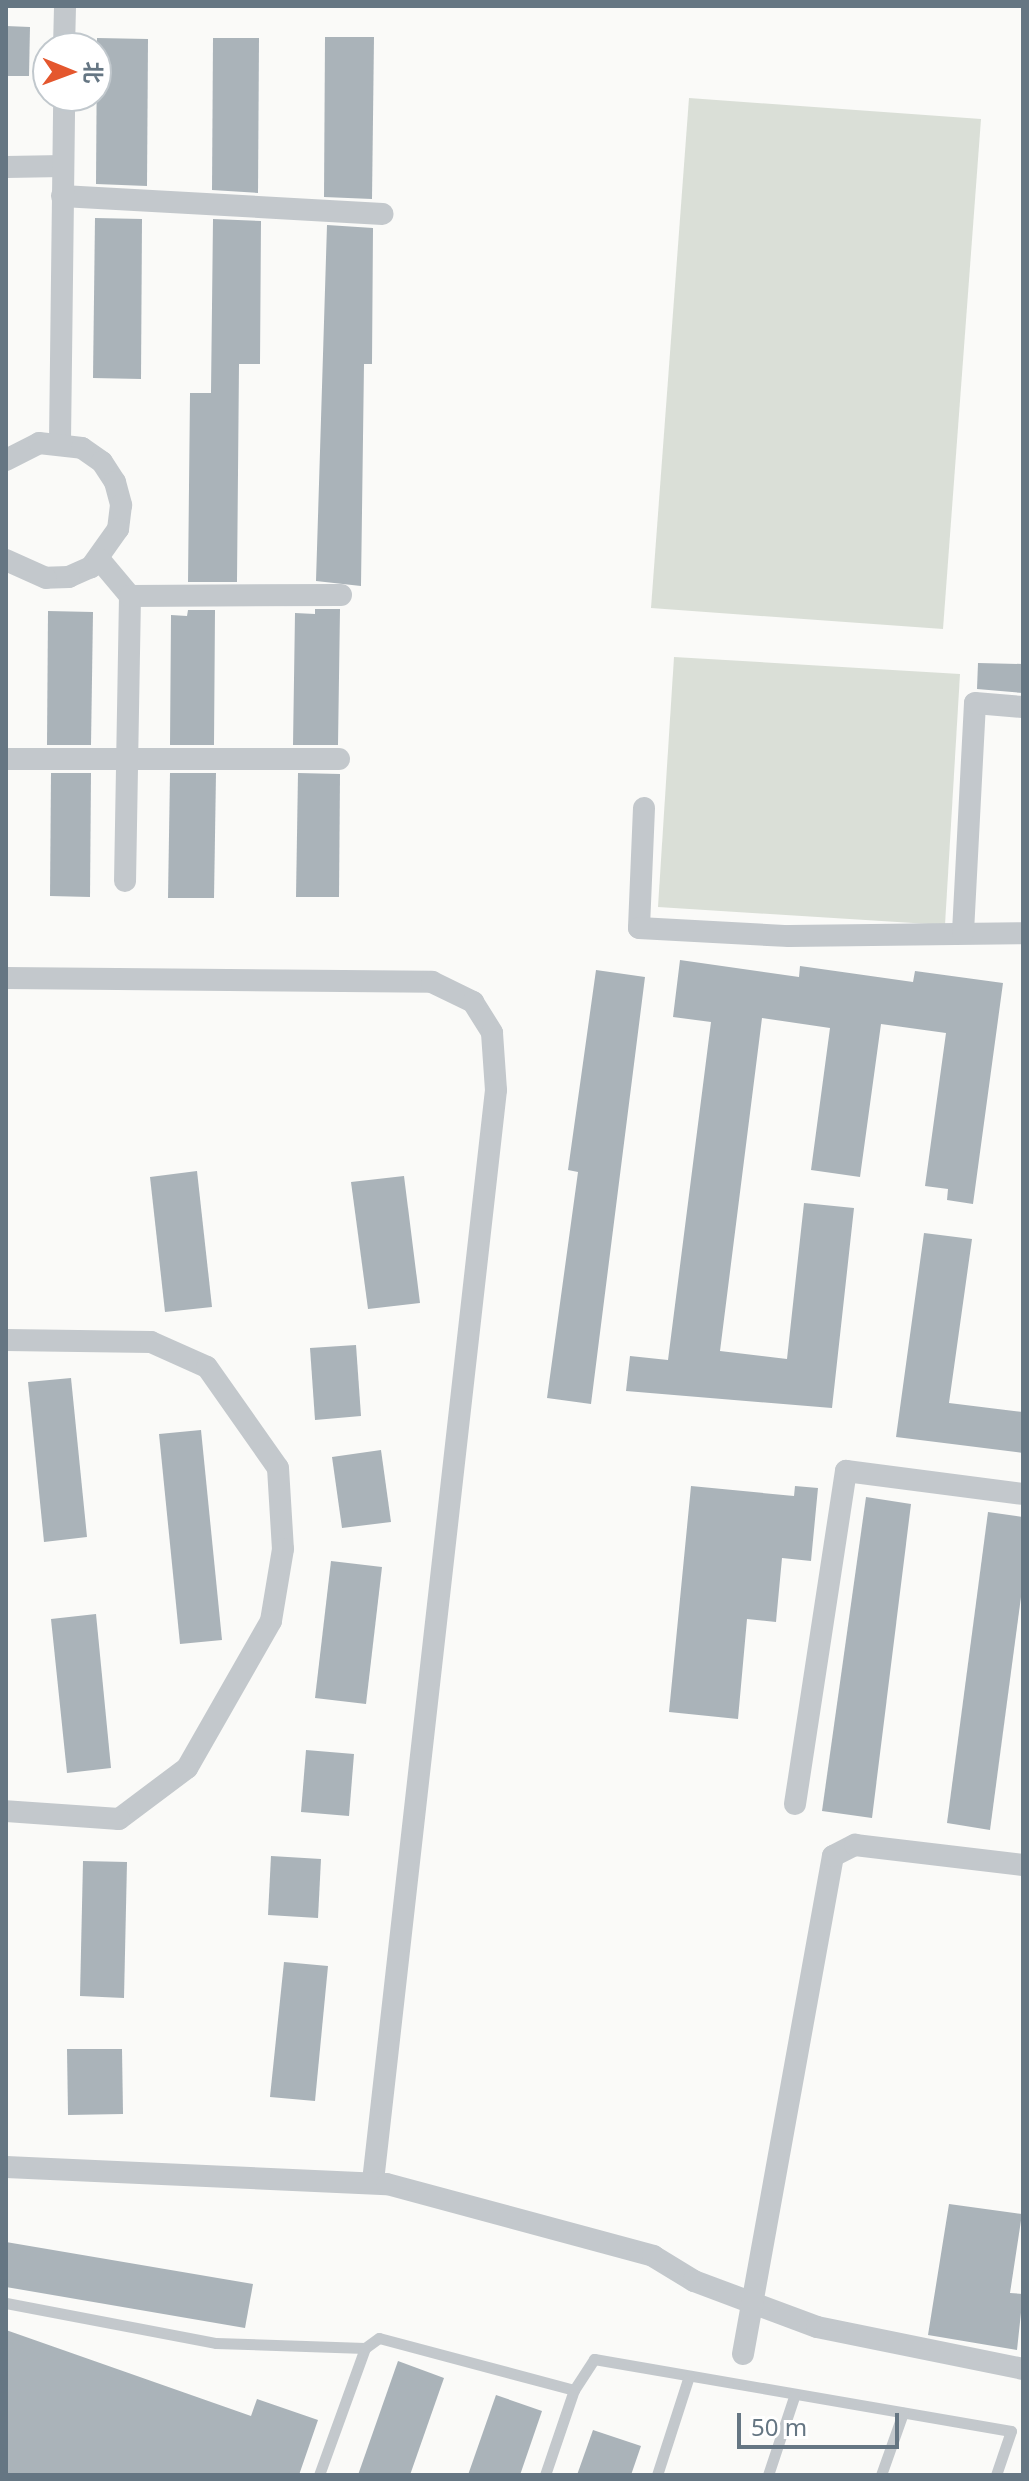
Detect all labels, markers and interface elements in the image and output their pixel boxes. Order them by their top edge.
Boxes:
north arrow [32,32,112,112]
text: 北 [79,61,109,84]
scale bar [741,2397,903,2447]
text: 50 m [751,2410,807,2443]

